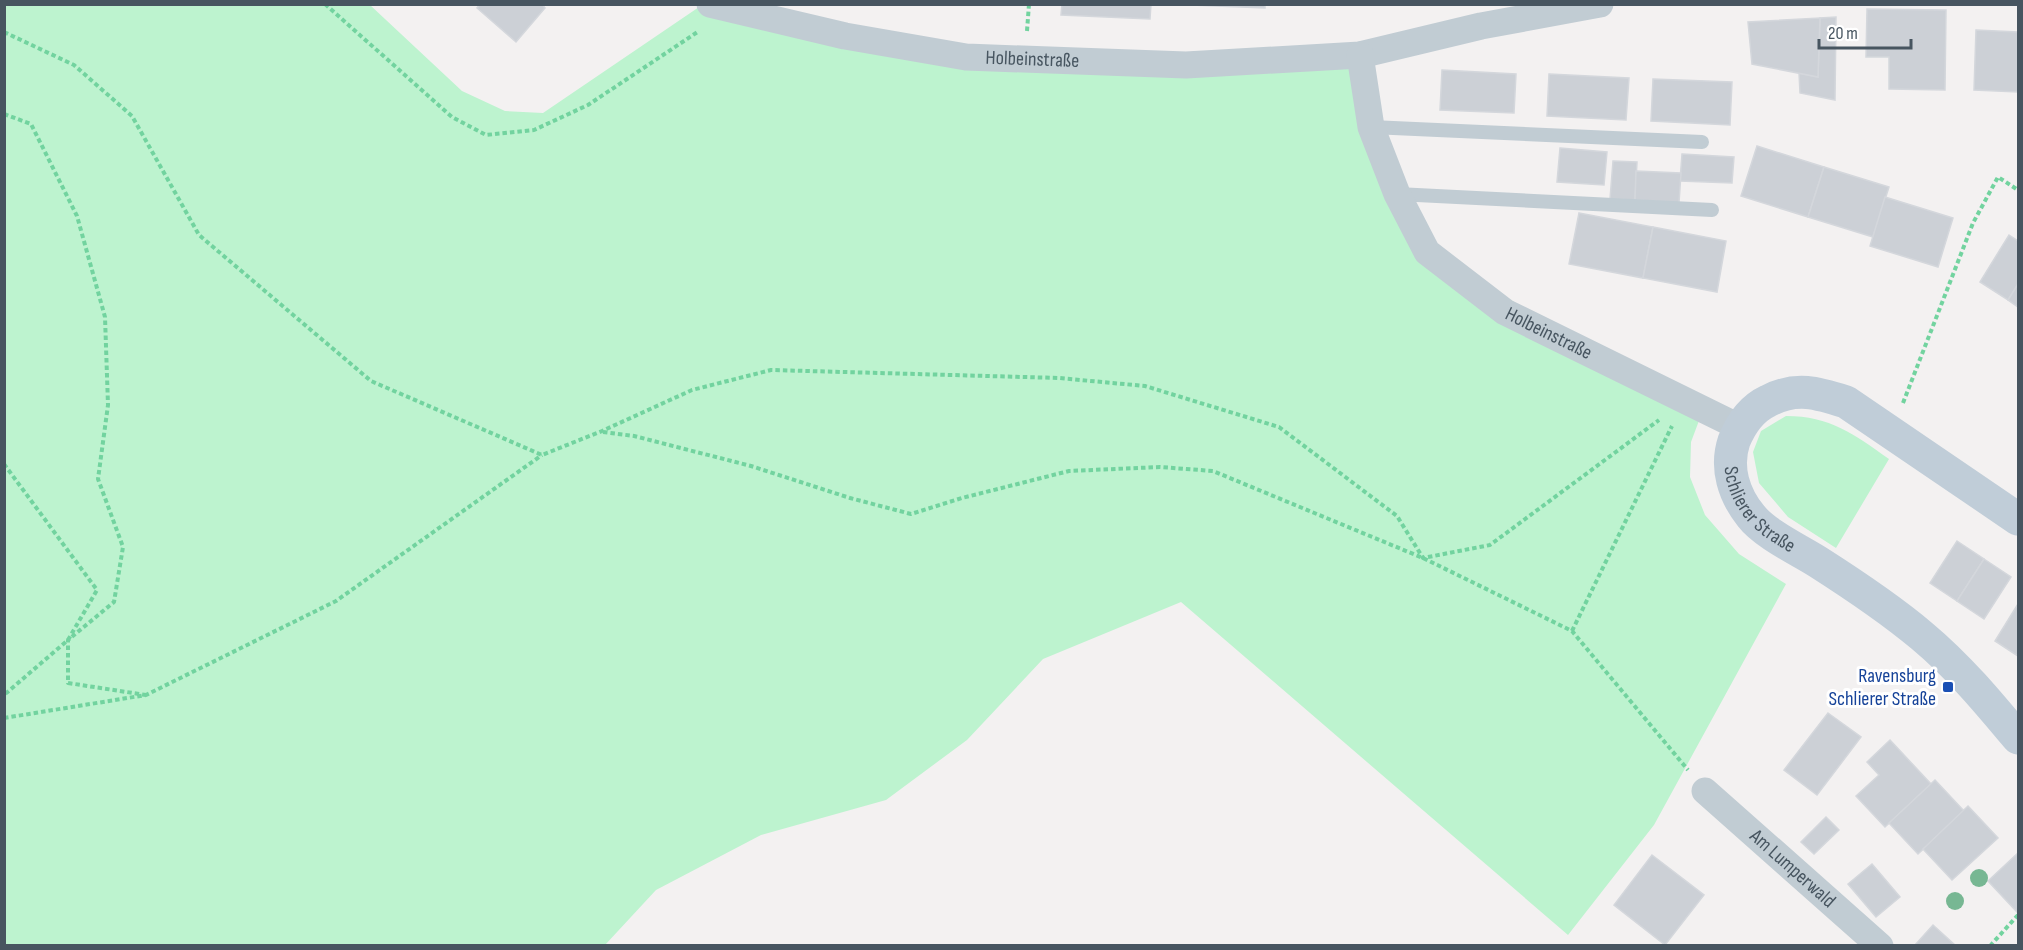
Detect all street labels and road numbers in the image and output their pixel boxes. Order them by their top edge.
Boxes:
street label: Holbeinstraße [985,46,1080,73]
street label: Holbeinstraße [1501,302,1596,365]
street label: Schlierer Straße [1718,465,1800,558]
street label: Am Lumperwald [1744,824,1840,913]

